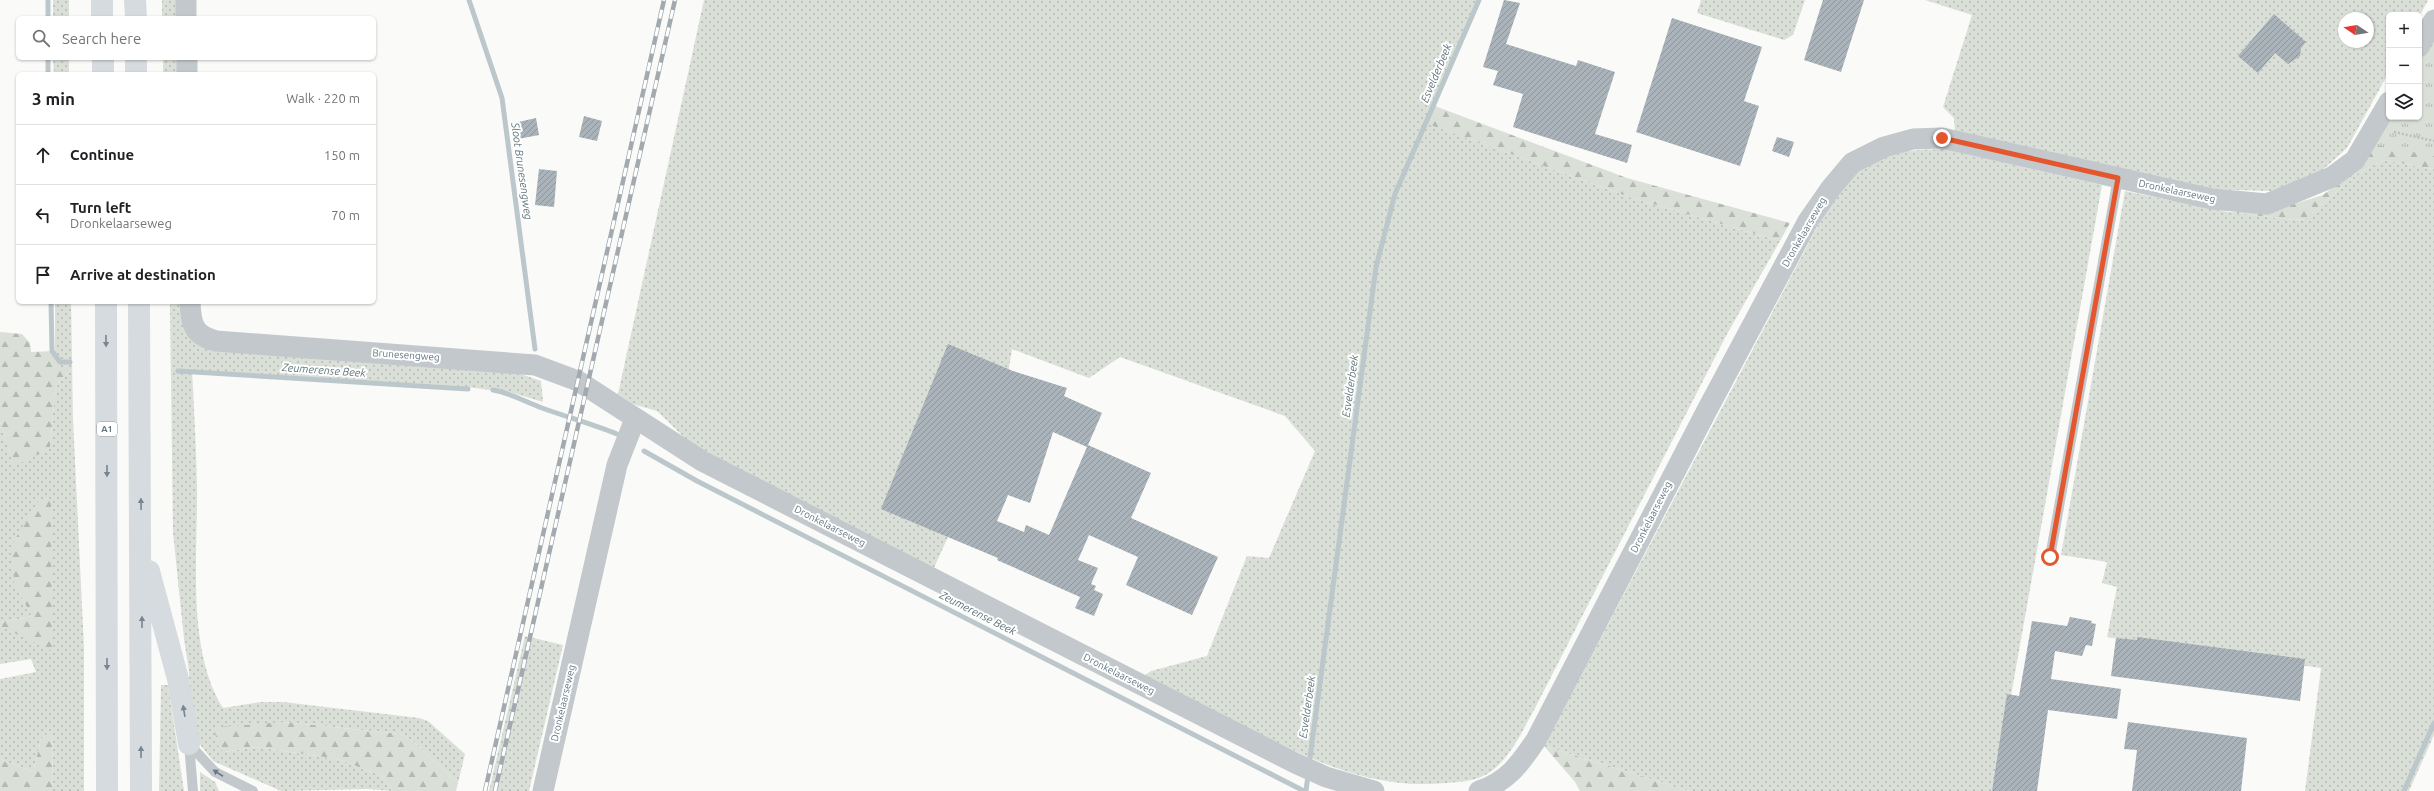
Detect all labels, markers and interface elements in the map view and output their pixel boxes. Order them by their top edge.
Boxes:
north arrow [2338,12,2374,48]
map controls [2386,12,2422,120]
button: + [2386,12,2422,48]
search box [16,16,376,60]
icon: search [30,27,52,49]
text: Search here [62,30,141,47]
water label: Esvelderbeek [1418,41,1454,104]
button: − [2386,48,2422,84]
button: layers [2386,84,2422,120]
text: 3 min [32,89,75,108]
text: Walk · 220 m [286,91,360,105]
water label: Sloot Brunesengweg [509,121,535,221]
route end [1933,129,1951,147]
icon: ahead [32,144,54,166]
text: Continue [70,146,134,163]
text: 150 m [324,148,360,162]
street label: Dronkelaarseweg [2138,177,2216,205]
street label: Dronkelaarseweg [1780,195,1828,269]
text: Turn left [70,199,131,216]
icon: left [32,204,54,226]
text: 70 m [331,208,360,222]
text: Dronkelaarseweg [70,216,172,230]
icon: arrive [32,264,54,286]
text: Arrive at destination [70,266,216,283]
one-way arrow [103,335,109,348]
street label: Brunesengweg [372,347,440,363]
water label: Esvelderbeek [1340,354,1360,418]
water label: Zeumerense Beek [281,361,367,379]
road number: A1 [97,422,117,436]
one-way arrow [104,465,110,478]
street label: Dronkelaarseweg [1628,480,1674,554]
one-way arrow [138,497,144,510]
street label: Dronkelaarseweg [793,503,867,549]
route start [2041,548,2059,566]
water label: Zeumerense Beek [937,588,1019,638]
one-way arrow [139,615,145,628]
street label: Dronkelaarseweg [1082,651,1156,697]
one-way arrow [104,658,110,671]
street label: Dronkelaarseweg [549,664,577,742]
water label: Esvelderbeek [1297,675,1317,739]
one-way arrow [180,705,186,717]
one-way arrow [138,745,144,758]
one-way arrow [213,769,223,777]

